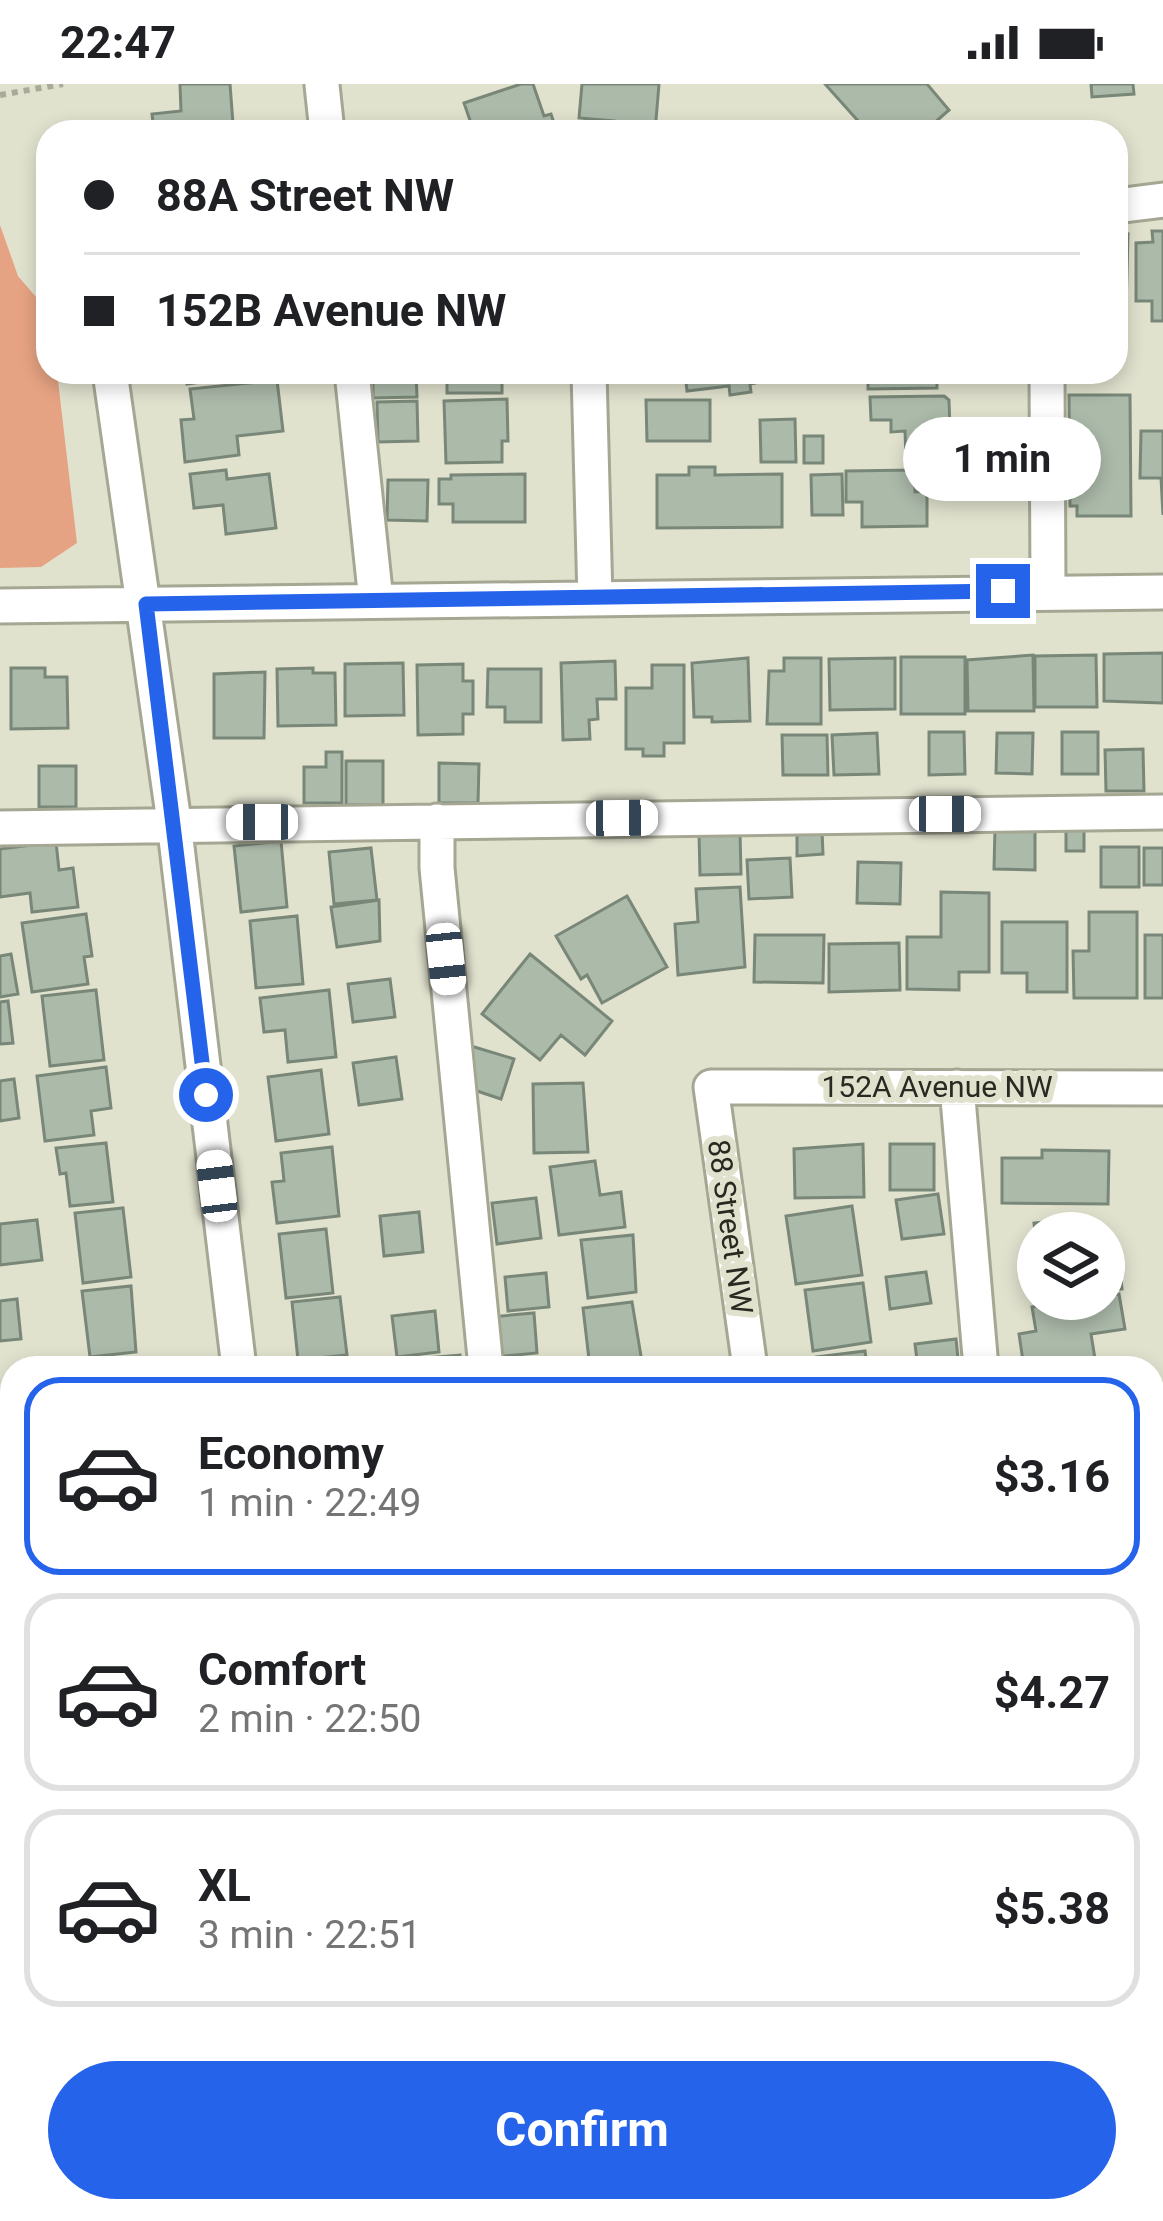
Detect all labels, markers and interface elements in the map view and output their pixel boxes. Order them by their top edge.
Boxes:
text: 22:47 [60,16,176,69]
text: 88A Street NW [156,169,454,222]
text: 152B Avenue NW [156,284,506,337]
callout: 1 min [904,417,1102,501]
text: 1 min [953,436,1051,482]
route end [976,564,1030,618]
car [909,796,981,832]
car [586,799,658,837]
car [226,804,298,840]
car [424,921,468,997]
route start [179,1068,233,1122]
street label: 152A Avenue NW [821,1069,1053,1104]
street label: 88 Street NW [701,1137,760,1316]
car [195,1148,239,1224]
map controls [1017,1212,1125,1320]
button: layers [1017,1212,1125,1320]
icon: car [54,1422,162,1530]
text: Economy [198,1427,384,1480]
text: $3.16 [994,1450,1110,1503]
text: 1 min · 22:49 [198,1480,421,1526]
icon: car [54,1638,162,1746]
text: Comfort [198,1643,366,1696]
text: $4.27 [994,1666,1110,1719]
text: 2 min · 22:50 [198,1696,421,1742]
icon: car [54,1854,162,1962]
text: XL [198,1859,251,1912]
text: $5.38 [994,1882,1110,1935]
text: 3 min · 22:51 [198,1912,421,1958]
button: Confirm [48,2061,1116,2199]

